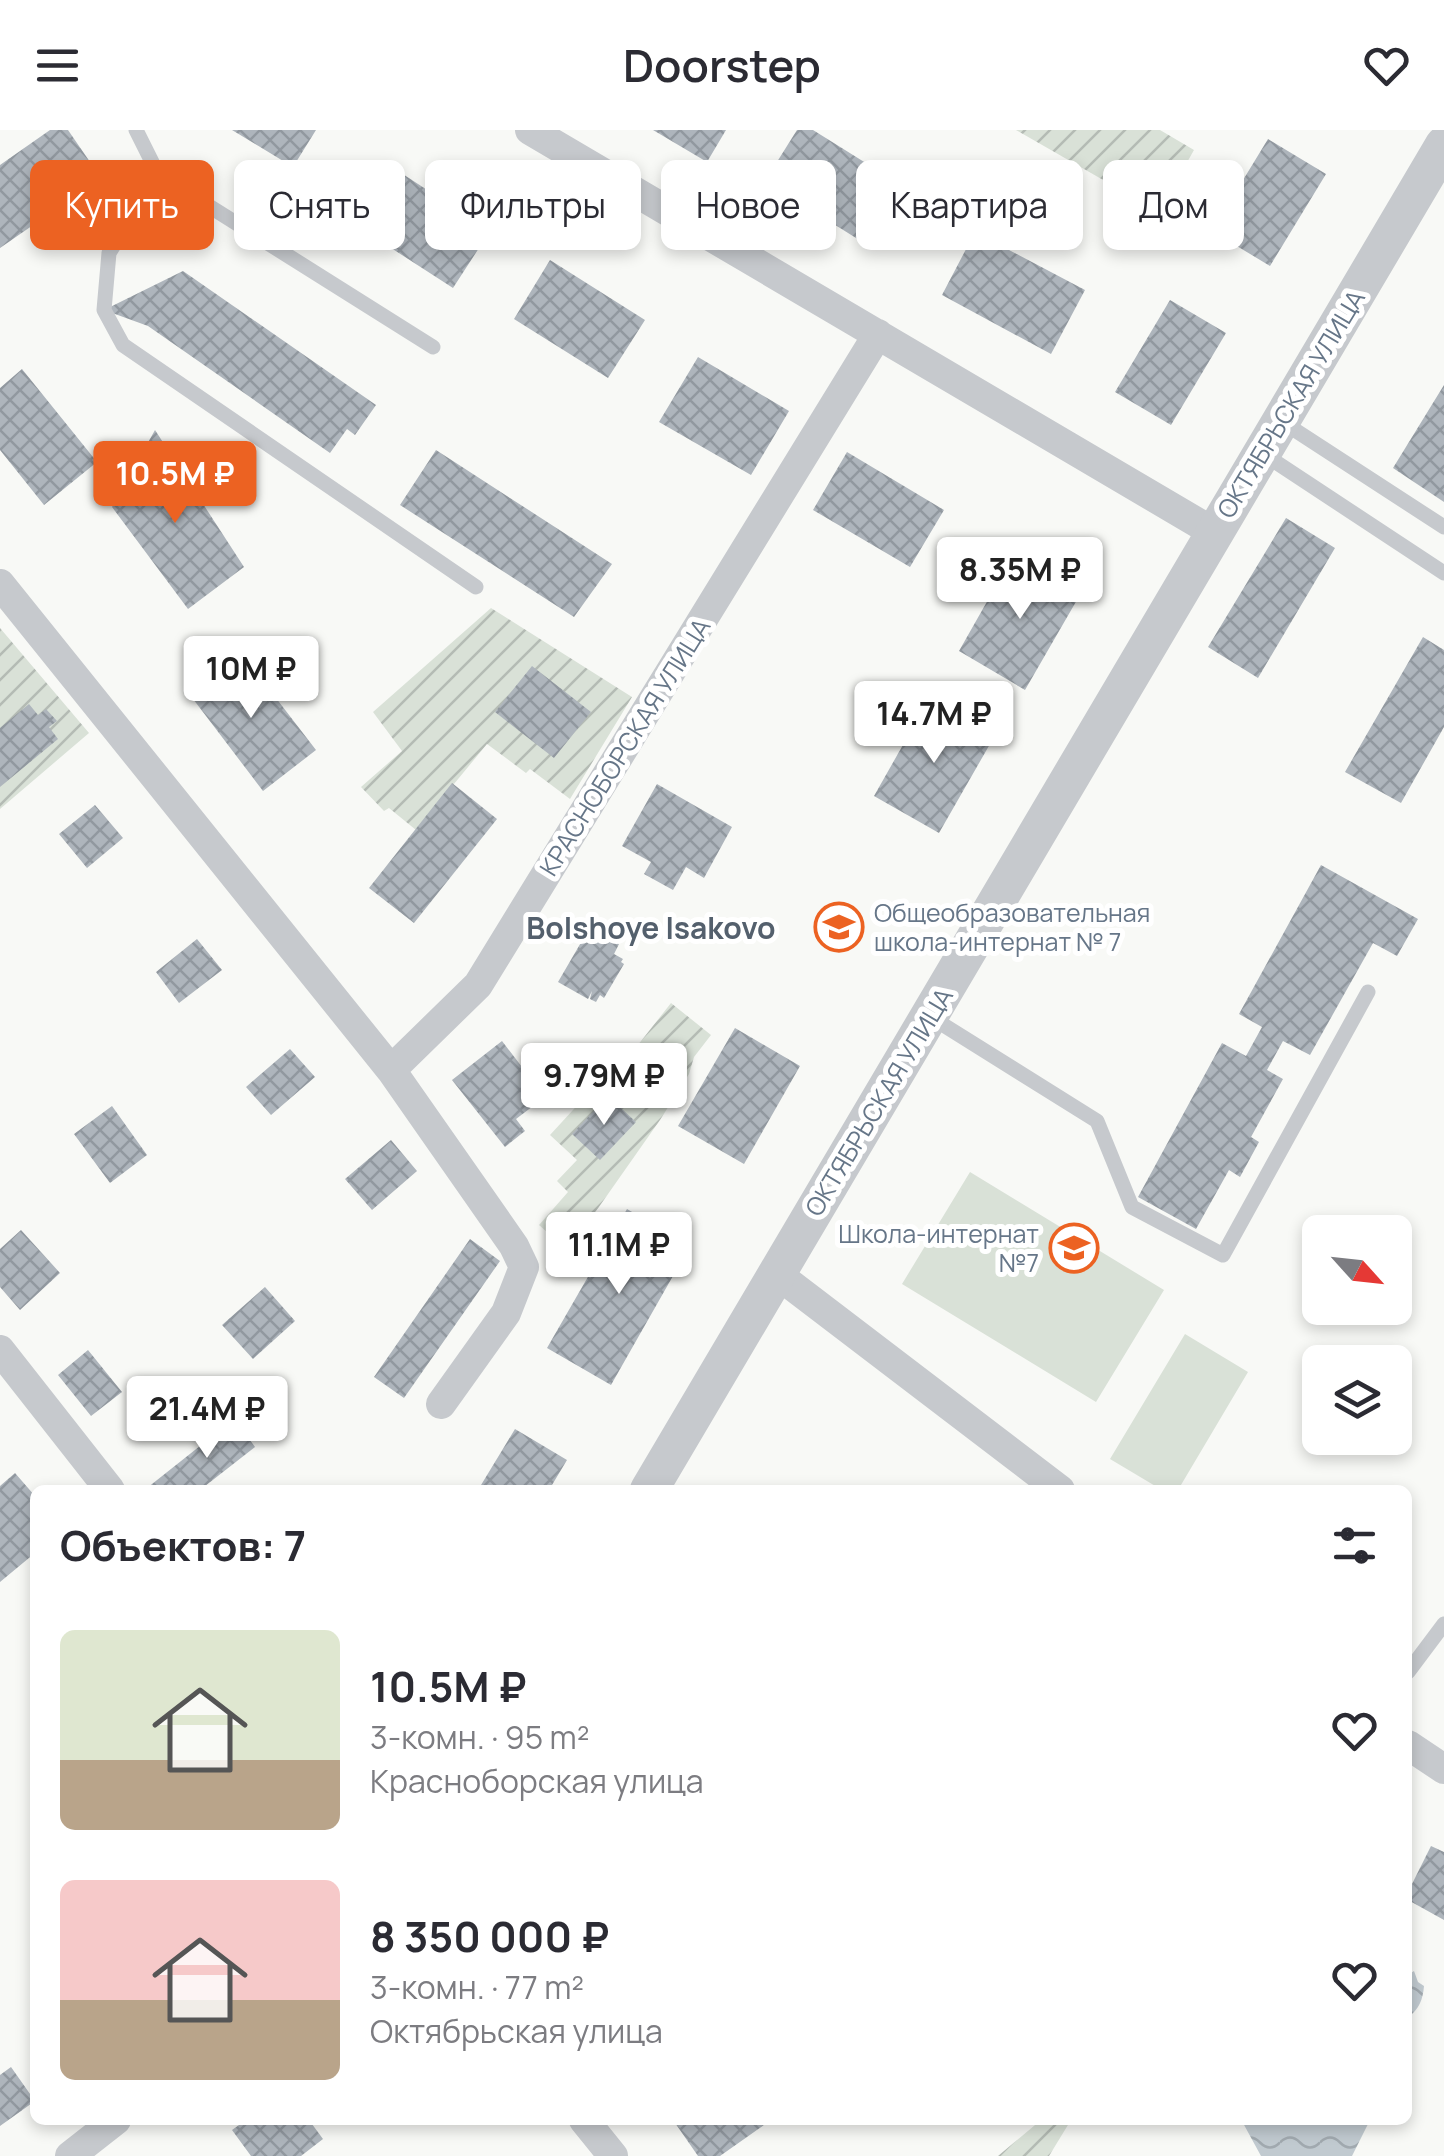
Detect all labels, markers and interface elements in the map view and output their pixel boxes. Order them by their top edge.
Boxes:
text: Doorstep [623,34,821,96]
icon: menu [30,38,85,93]
icon: heart [1359,38,1414,93]
chip: Купить [30,160,214,250]
chip: Снять [234,160,405,250]
chip: Фильтры [425,160,641,250]
chip: Новое [661,160,836,250]
chip: Квартира [856,160,1083,250]
chip: Дом [1103,160,1244,250]
street label: ОКТЯБРЬСКАЯ УЛИЦА [1208,283,1373,524]
pin: 10.5M ₽ [83,441,267,526]
text: 10.5M ₽ [115,451,235,495]
pin: 8.35M ₽ [928,537,1112,622]
text: 8.35M ₽ [959,547,1081,591]
street label: КРАСНОБОРСКАЯ УЛИЦА [531,611,718,882]
pin: 10M ₽ [181,636,321,721]
text: 10M ₽ [206,646,296,690]
pin: 14.7M ₽ [842,681,1026,766]
text: 14.7M ₽ [876,691,992,735]
place label: Общеобразовательная школа-интернат № 7 [874,895,1150,959]
school or university icon: Общеобразовательная школа-интернат № 7 [813,901,865,953]
district label: Bolshoye Isakovo [526,907,776,948]
street label: ОКТЯБРЬСКАЯ УЛИЦА [796,981,961,1222]
pin: 9.79M ₽ [512,1043,696,1128]
text: 9.79M ₽ [543,1053,665,1097]
pin: 11.1M ₽ [527,1212,711,1297]
north arrow [1302,1215,1412,1325]
map controls [1302,1215,1412,1455]
place label: Школа-интернат №7 [838,1216,1039,1280]
text: 11.1M ₽ [568,1222,670,1266]
school or university icon: Школа-интернат №7 [1048,1222,1100,1274]
button: layers [1302,1345,1412,1455]
pin: 21.4M ₽ [115,1376,299,1461]
text: 21.4M ₽ [149,1386,265,1430]
text: Объектов: 7 [60,1516,306,1574]
icon: filters [1327,1518,1382,1573]
text: 10.5M ₽ [370,1657,526,1715]
icon: home [140,1670,260,1790]
icon: heart [1327,1703,1382,1758]
text: 3-комн. · 95 m² [370,1715,590,1759]
text: Красноборская улица [370,1759,704,1803]
text: 8 350 000 ₽ [370,1907,609,1965]
icon: home [140,1920,260,2040]
icon: heart [1327,1953,1382,2008]
text: 3-комн. · 77 m² [370,1965,584,2009]
text: Октябрьская улица [370,2009,663,2053]

